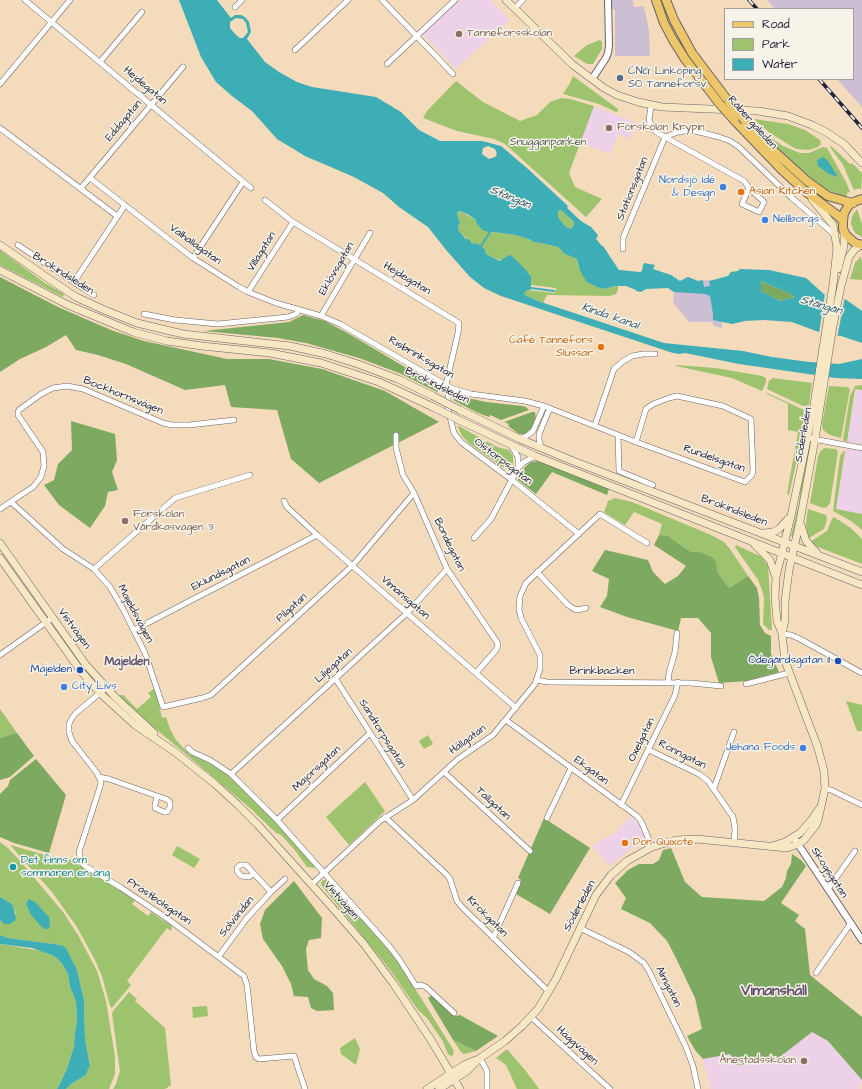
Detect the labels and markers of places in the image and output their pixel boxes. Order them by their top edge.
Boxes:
place label: Tanneforsskolan [467,27,552,41]
marker: Tanneforsskolan [454,29,464,39]
place label: CNG Linköping SO Tanneforsv. [628,65,708,91]
marker: CNG Linköping SO Tanneforsv. [615,73,625,83]
place label: Förskolan Krypin [617,121,705,135]
marker: Förskolan Krypin [604,123,614,133]
place label: Nordsjö Idé & Design [659,174,715,200]
marker: Nordsjö Idé & Design [718,182,728,192]
place label: Asian Kitchen [749,185,815,199]
marker: Asian Kitchen [736,187,746,197]
place label: Nellborgs [773,213,819,227]
marker: Nellborgs [760,215,770,225]
place label: Café Tannefors Slussar [509,334,593,360]
marker: Café Tannefors Slussar [596,342,606,352]
place label: Förskolan Vårdkasvägen 3 [133,508,214,534]
marker: Förskolan Vårdkasvägen 3 [120,516,130,526]
place label: Ödegårdsgatan 11 [749,654,830,668]
marker: Ödegårdsgatan 11 [833,656,843,666]
place label: Majelden [31,663,72,677]
marker: Majelden [75,665,85,675]
place label: City Livs [72,680,117,694]
marker: City Livs [59,682,69,692]
place label: Jehana Foods [726,741,795,755]
marker: Jehana Foods [798,743,808,753]
place label: Don Quixote [633,836,693,850]
marker: Don Quixote [620,838,630,848]
place label: Det finns om sommaren en äng [21,854,110,880]
marker: Det finns om sommaren en äng [8,862,18,872]
place label: Ånestadsskolan [719,1054,796,1068]
marker: Ånestadsskolan [799,1056,809,1066]

